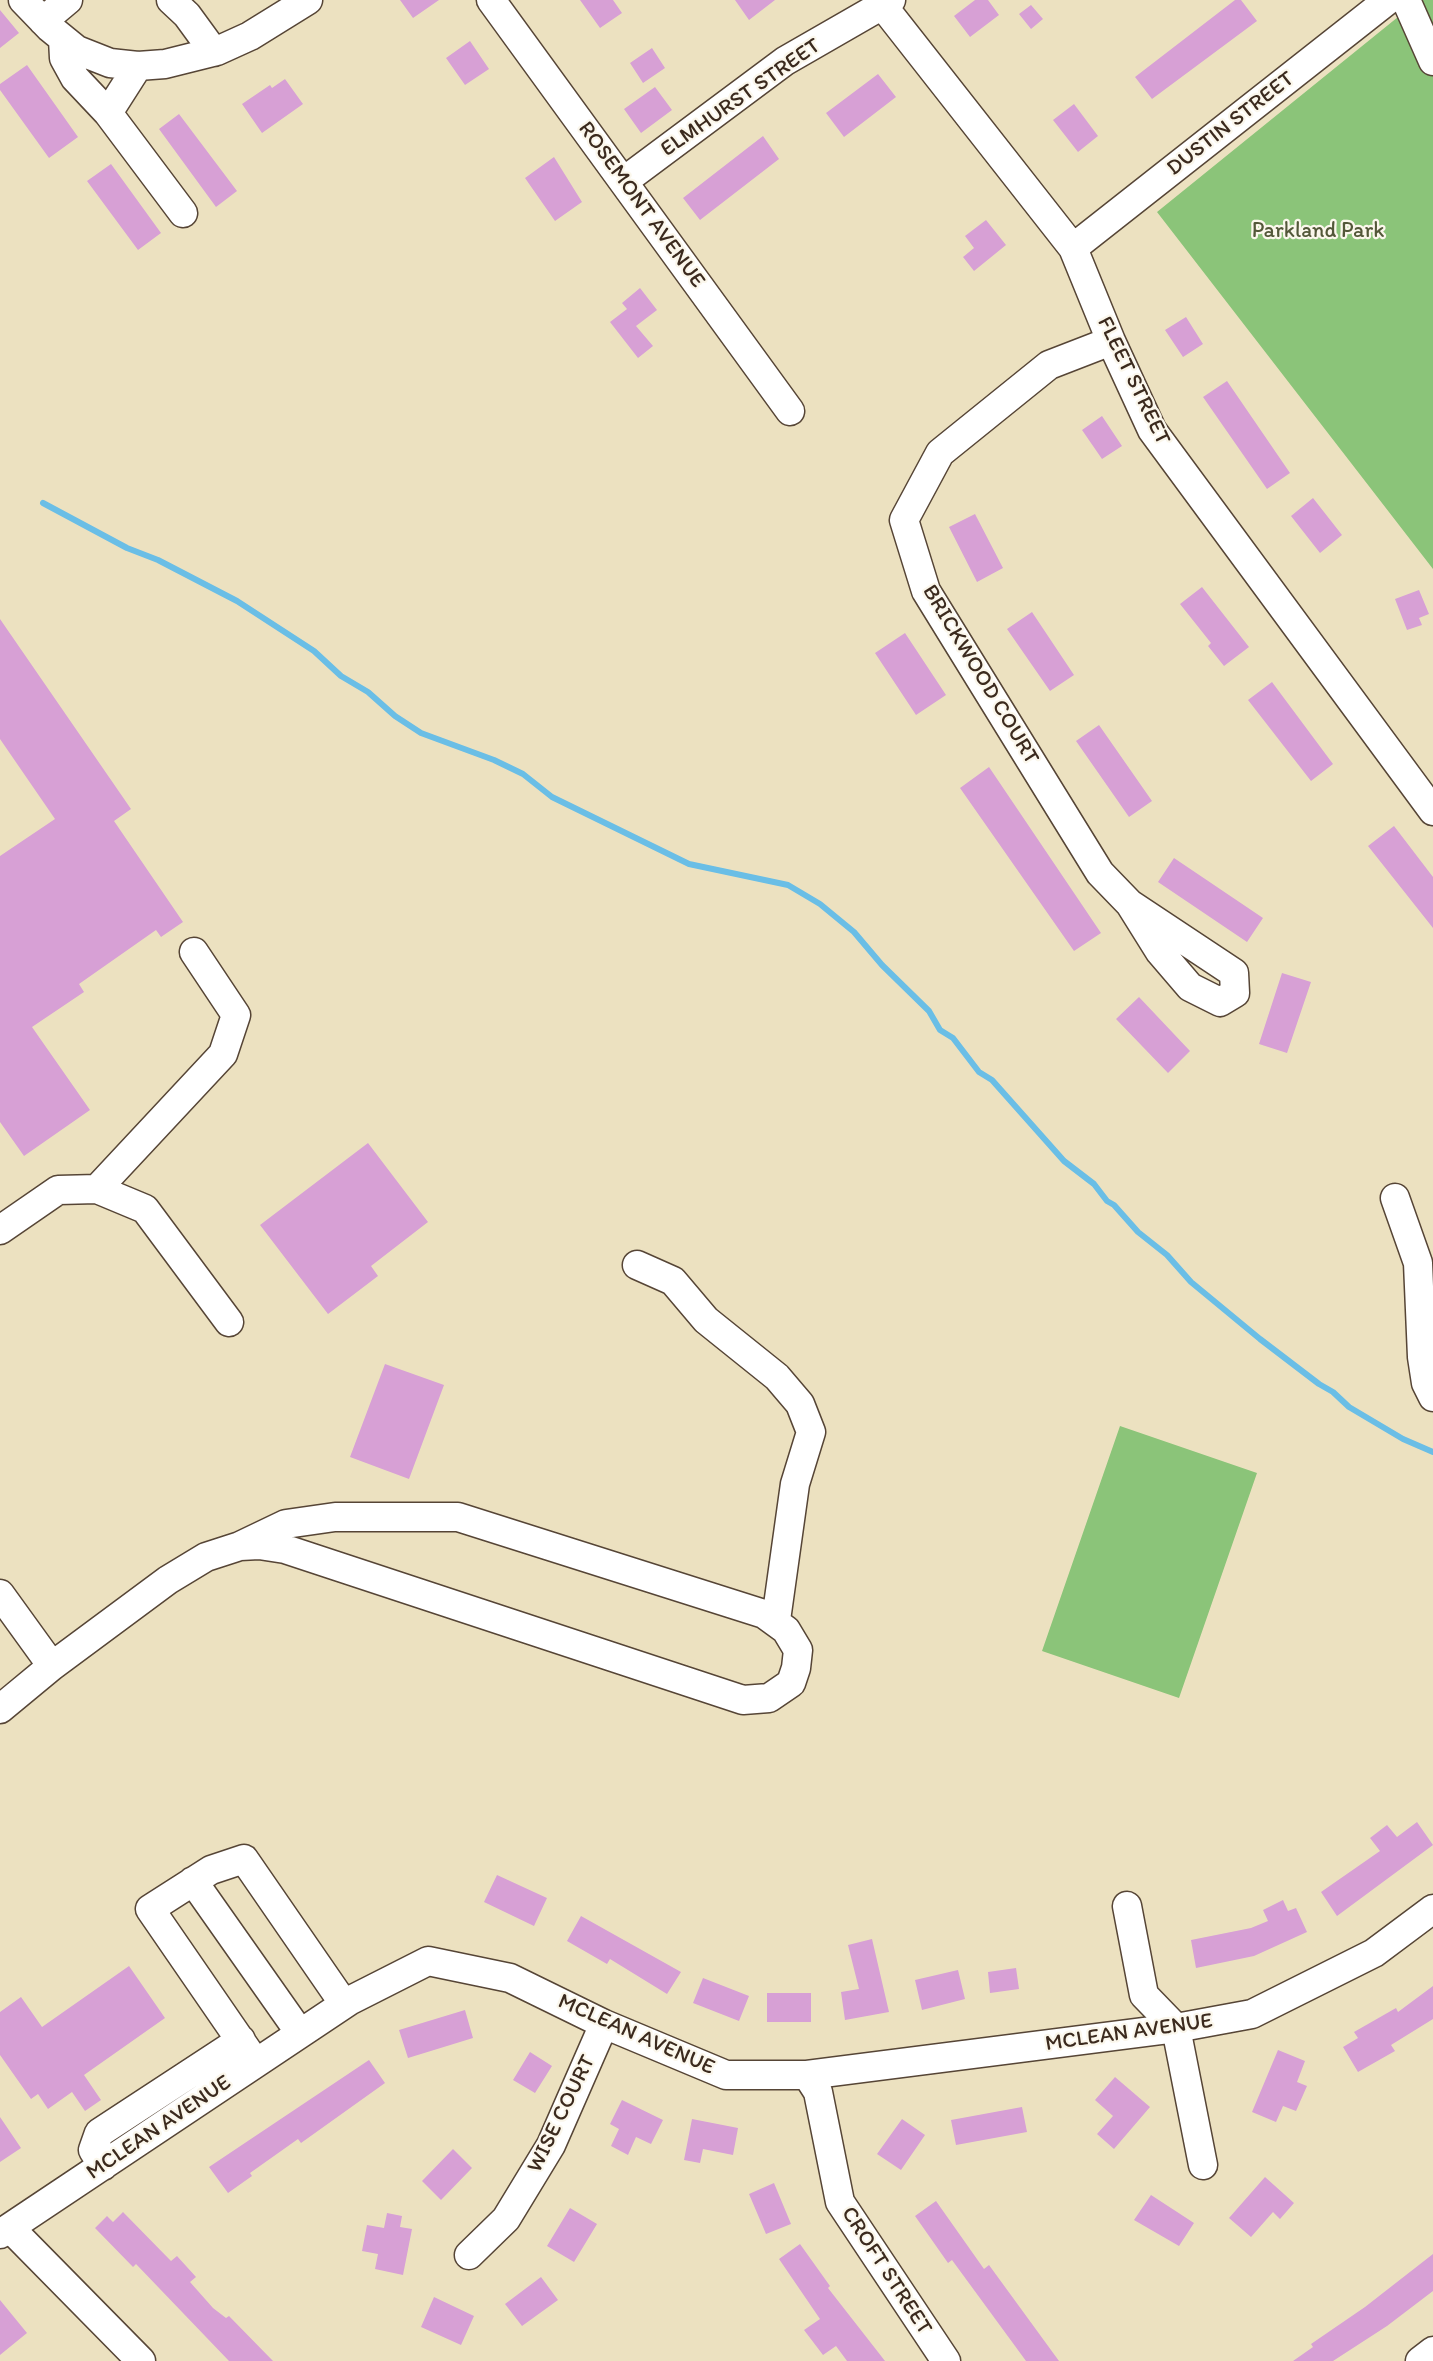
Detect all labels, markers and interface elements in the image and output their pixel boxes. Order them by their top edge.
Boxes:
street label: ELMHURST STREET [656,33,826,163]
street label: DUSTIN STREET [1162,66,1300,182]
street label: ROSEMONT AVENUE [572,117,710,293]
park label: Parkland Park [1252,218,1384,244]
street label: FLEET STREET [1091,313,1175,449]
street label: BRICKWOOD COURT [916,580,1044,770]
street label: MCLEAN AVENUE [554,1989,718,2081]
street label: MCLEAN AVENUE [1044,2008,1214,2058]
street label: WISE COURT [522,2051,602,2177]
street label: MCLEAN AVENUE [82,2070,236,2186]
street label: CROFT STREET [835,2202,937,2340]

